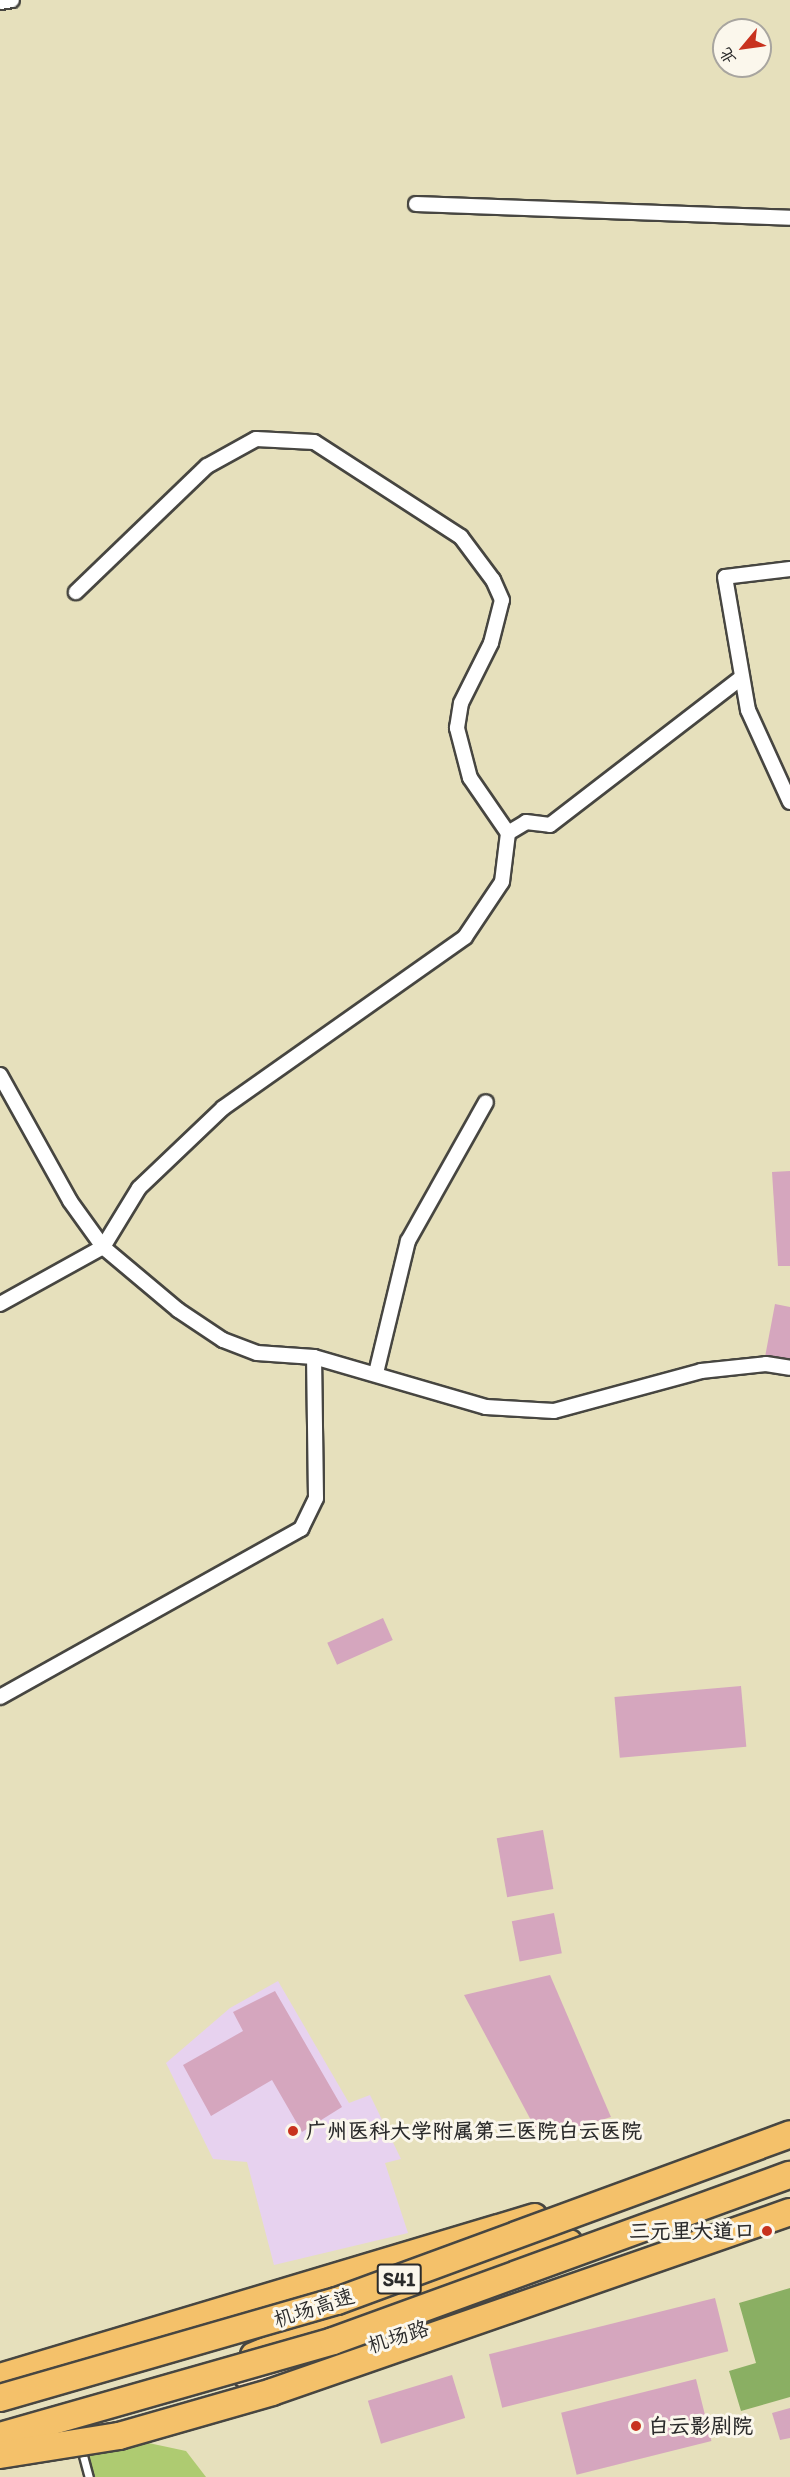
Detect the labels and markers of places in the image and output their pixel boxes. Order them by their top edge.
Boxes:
place label: 广州医科大学附属第三医院白云医院 [306,2118,642,2144]
marker: 广州医科大学附属第三医院白云医院 [284,2122,302,2140]
place label: 三元里大道口 [629,2218,755,2244]
marker: 三元里大道口 [760,2224,774,2238]
place label: 白云影剧院 [648,2413,753,2439]
marker: 白云影剧院 [629,2419,643,2433]

